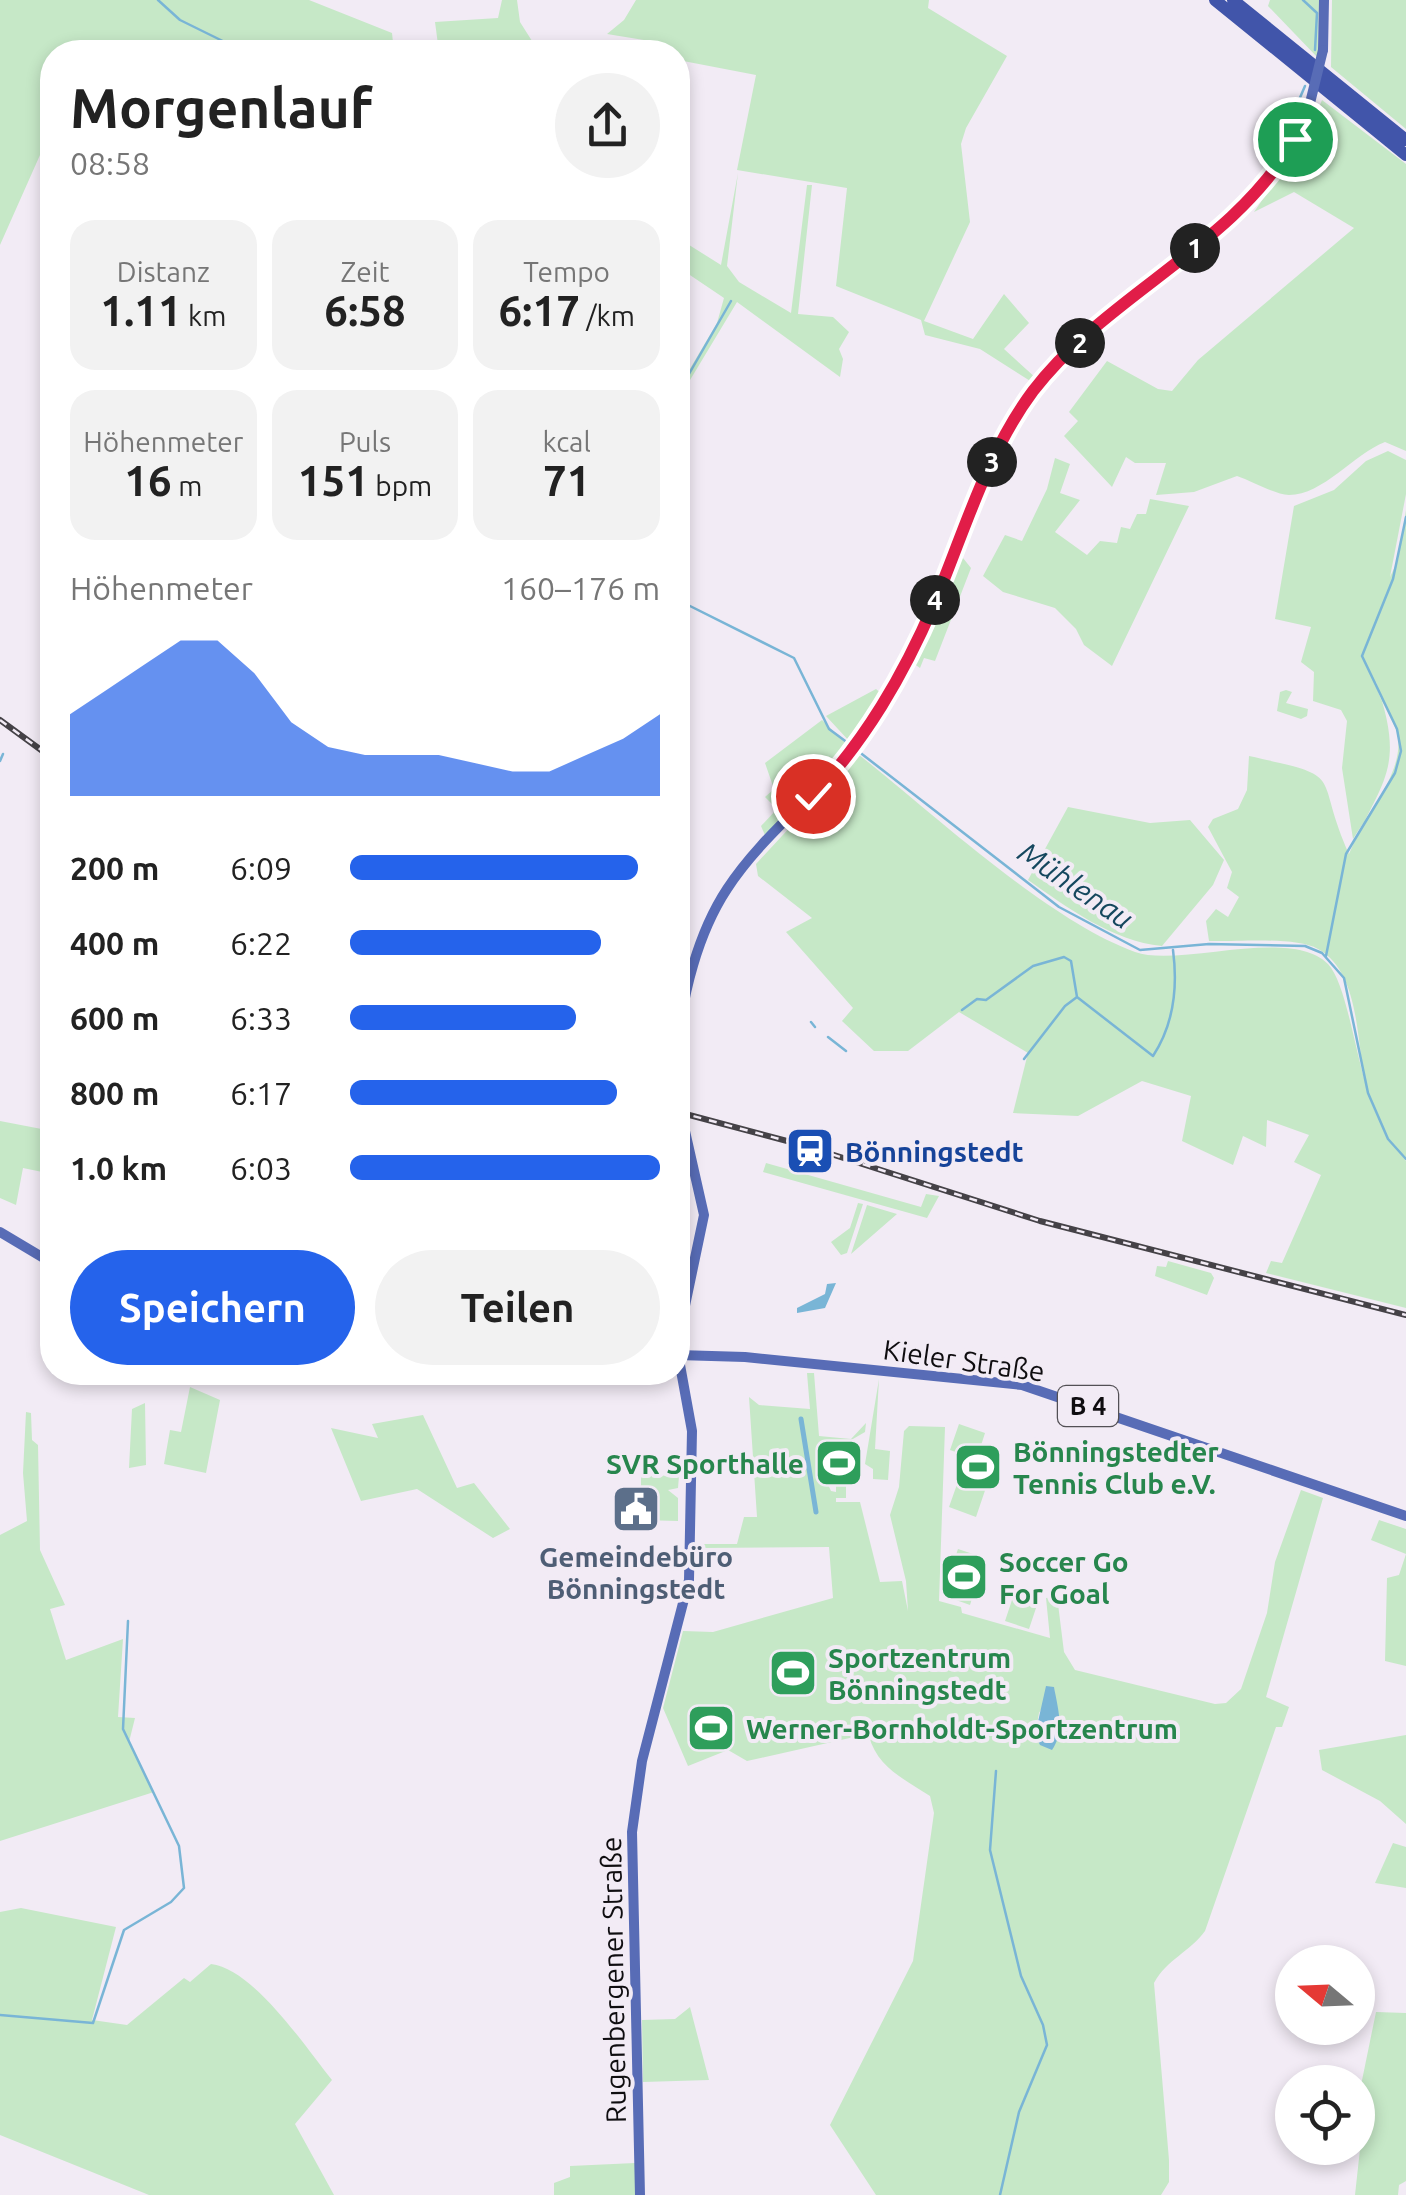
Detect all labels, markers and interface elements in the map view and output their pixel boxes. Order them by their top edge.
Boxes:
button: share [555,73,660,178]
text: Morgenlauf [70,77,373,138]
pin [1253,97,1338,182]
icon: arrive [1268,112,1323,167]
text: 08:58 [70,145,150,181]
pin: 1 [1170,223,1220,273]
text: 1 [1187,232,1203,263]
text: Distanz [117,256,210,287]
text: Zeit [340,256,390,287]
text: Tempo [523,256,610,287]
text: 1.11 [100,287,182,334]
text: 6:58 [324,287,406,334]
text: 6:17 [498,287,580,334]
text: km [182,300,226,331]
text: /km [580,300,635,331]
pin: 2 [1055,318,1105,368]
text: 2 [1072,327,1088,358]
text: Höhenmeter [83,426,243,457]
text: Puls [339,426,391,457]
text: kcal [542,426,591,457]
pin: 3 [967,437,1017,487]
text: 3 [984,446,1000,477]
text: 16 [124,457,172,504]
text: 151 [298,457,369,504]
text: 71 [543,457,590,504]
text: m [172,470,202,501]
text: bpm [369,470,432,501]
text: Höhenmeter [70,570,253,606]
text: 160–176 m [501,570,660,606]
pin: 4 [910,575,960,625]
text: 4 [927,584,943,615]
pin [771,754,856,839]
icon: check [786,769,841,824]
water label: Mühlenau [1012,834,1140,936]
text: 200 m [70,850,159,886]
text: 6:09 [230,850,292,886]
text: 400 m [70,925,159,961]
text: 6:22 [230,925,292,961]
text: 600 m [70,1000,159,1036]
text: 6:33 [230,1000,292,1036]
text: 800 m [70,1075,159,1111]
text: 6:17 [230,1075,292,1111]
station icon: Bönningstedt [784,1125,836,1177]
place label: Bönningstedt [845,1136,1024,1167]
text: 1.0 km [70,1150,167,1186]
text: 6:03 [230,1150,292,1186]
button: Speichern [70,1250,355,1365]
button: Teilen [375,1250,660,1365]
street label: Kieler Straße [881,1333,1047,1387]
road number: B 4 [1058,1386,1118,1426]
place label: Bönningstedter Tennis Club e.V. [1013,1436,1219,1499]
sports icon: SVR Sporthalle [813,1437,865,1489]
sports icon: Bönningstedter Tennis Club e.V. [952,1441,1004,1493]
place label: SVR Sporthalle [606,1448,804,1479]
public building icon: Gemeindebüro Bönningstedt [610,1483,662,1535]
place label: Gemeindebüro Bönningstedt [539,1541,733,1604]
place label: Soccer Go For Goal [999,1546,1129,1609]
sports icon: Soccer Go For Goal [938,1551,990,1603]
place label: Sportzentrum Bönningstedt [828,1642,1011,1705]
sports icon: Sportzentrum Bönningstedt [767,1647,819,1699]
sports icon: Werner-Bornholdt-Sportzentrum [685,1702,737,1754]
place label: Werner-Bornholdt-Sportzentrum [746,1713,1178,1744]
street label: Rugenbergener Straße [595,1837,631,2123]
north arrow [1275,1945,1375,2045]
map controls [1275,1945,1375,2165]
button: locate [1275,2065,1375,2165]

